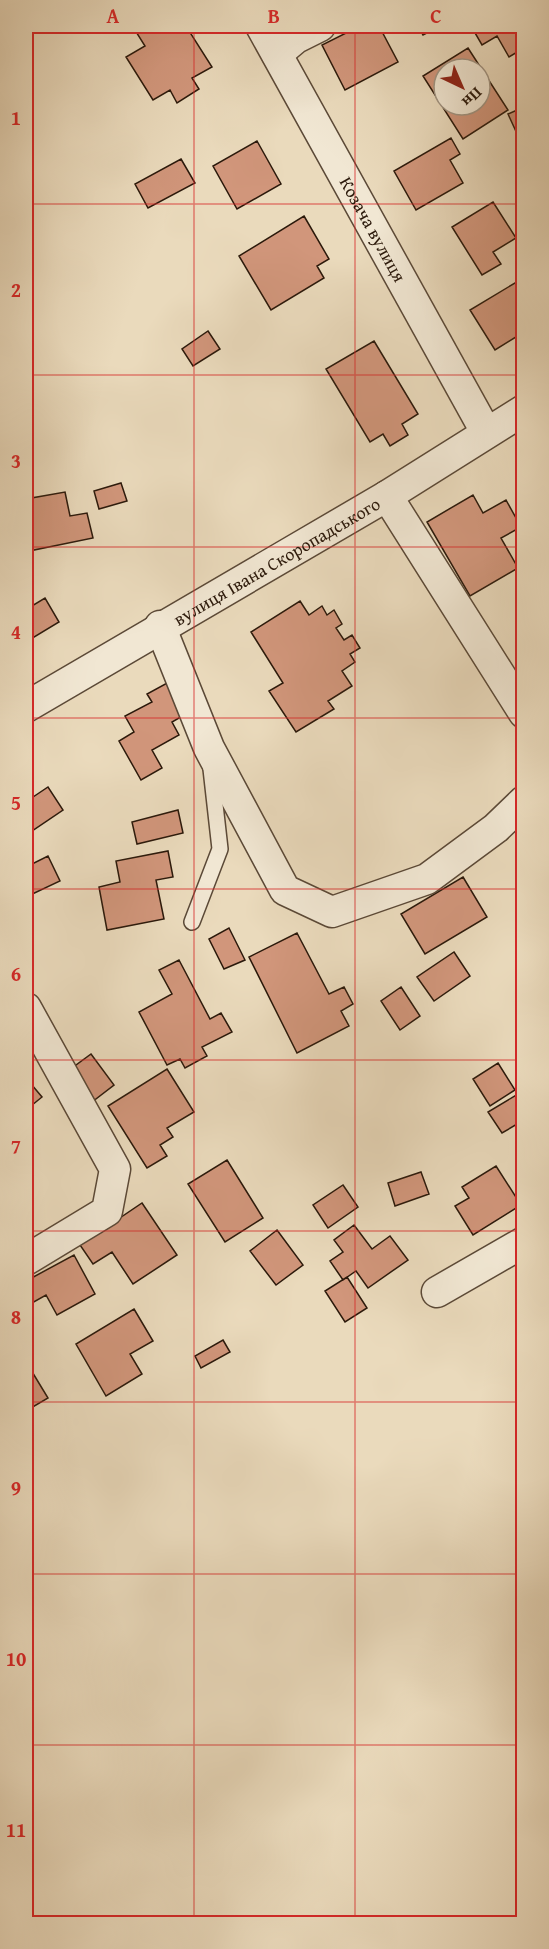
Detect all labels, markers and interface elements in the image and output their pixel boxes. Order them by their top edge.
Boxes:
text: A [107,1,120,30]
text: B [268,1,280,30]
text: C [430,1,442,30]
north arrow [432,57,492,117]
text: Пн [457,82,488,114]
text: 1 [11,103,21,132]
street label: Козача вулиця [333,171,414,287]
text: 2 [11,275,21,304]
text: 3 [11,446,21,475]
street label: вулиця Івана Скоропадського [168,490,385,632]
text: 4 [11,617,21,646]
text: 5 [11,788,21,817]
text: 6 [11,959,21,988]
text: 7 [11,1131,21,1160]
text: 8 [11,1302,21,1331]
text: 9 [11,1473,21,1502]
text: 10 [6,1644,26,1673]
text: 11 [6,1815,26,1844]

